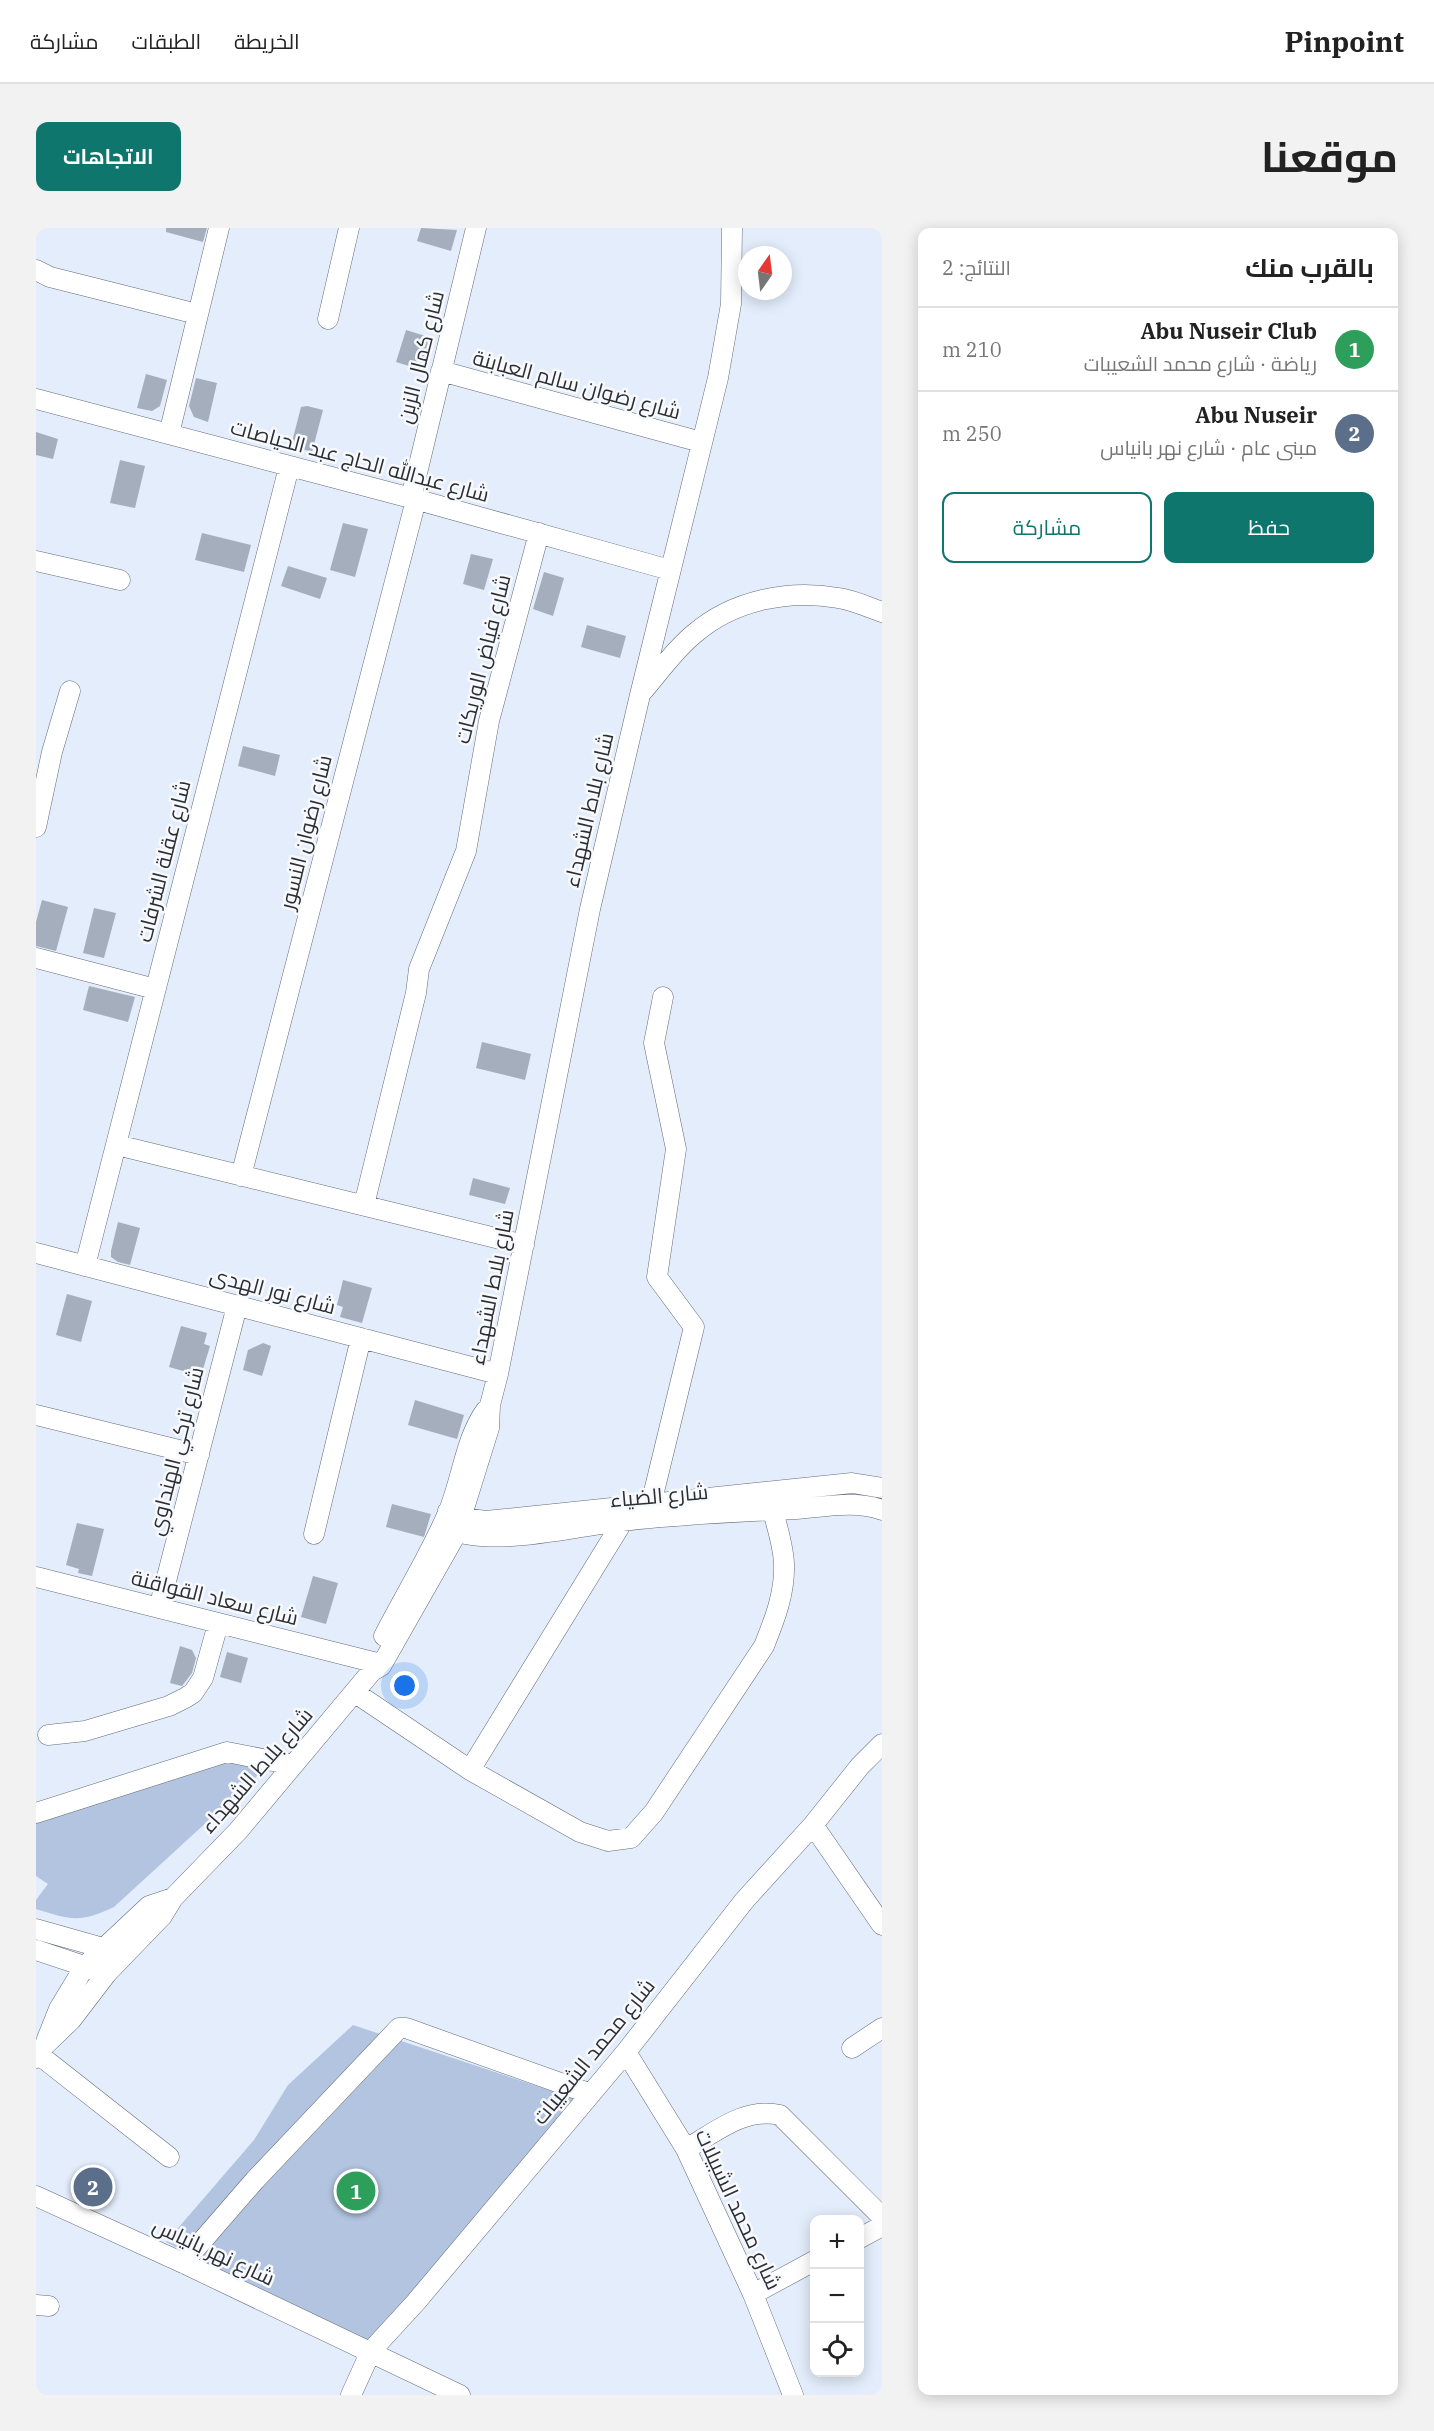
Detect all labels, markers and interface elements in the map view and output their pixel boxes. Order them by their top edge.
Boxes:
text: Pinpoint [1284,23,1404,60]
text: مشاركة [30,27,99,55]
text: الطبقات [132,27,201,55]
text: الخريطة [234,27,300,55]
button: الاتجاهات [36,122,181,191]
text: موقعنا [1261,129,1398,184]
north arrow [738,246,792,300]
text: بالقرب منك [1245,250,1374,284]
text: النتائج: 2 [942,254,1011,281]
street label: شارع كمال الزبن [390,288,451,427]
text: Abu Nuseir Club [1140,316,1317,345]
text: 210 m [942,336,1002,363]
text: 1 [1349,336,1361,363]
street label: شارع رضوان سالم العبابنة [470,343,684,426]
text: رياضة · شارع محمد الشعيبات [1084,350,1317,377]
text: Abu Nuseir [1195,400,1317,429]
street label: شارع عبدالله الحاج عبد الحياصات [227,412,492,509]
text: 250 m [942,420,1002,447]
text: 2 [1349,420,1361,447]
text: مبنى عام · شارع نهر بانياس [1100,434,1317,461]
button: مشاركة [942,492,1152,563]
button: حفظ [1164,492,1374,563]
street label: شارع فياض الوريكات [447,571,518,747]
street label: شارع بلاط الشهداء [557,730,620,890]
street label: شارع رضوان النسور [272,752,339,913]
street label: شارع عقلة الشرفات [129,777,198,945]
street label: شارع بلاط الشهداء [462,1207,521,1367]
street label: شارع نور الهدى [207,1260,339,1321]
street label: شارع تركي الهنداوي [141,1364,212,1539]
street label: شارع الضياء [609,1477,709,1514]
street label: شارع سعاد القواقنة [128,1563,301,1632]
your location [390,1671,419,1700]
street label: شارع بلاط الشهداء [194,1701,319,1839]
street label: شارع محمد الشعيبات [525,1972,661,2130]
street label: شارع محمد الشبيلات [689,2124,789,2294]
pin: 2 [74,2164,112,2210]
pin: 1 [336,2168,376,2214]
street label: شارع نهر بانياس [148,2211,279,2292]
map controls [810,2215,864,2377]
button: + [810,2215,864,2269]
button: − [810,2269,864,2323]
button: locate [810,2323,864,2377]

